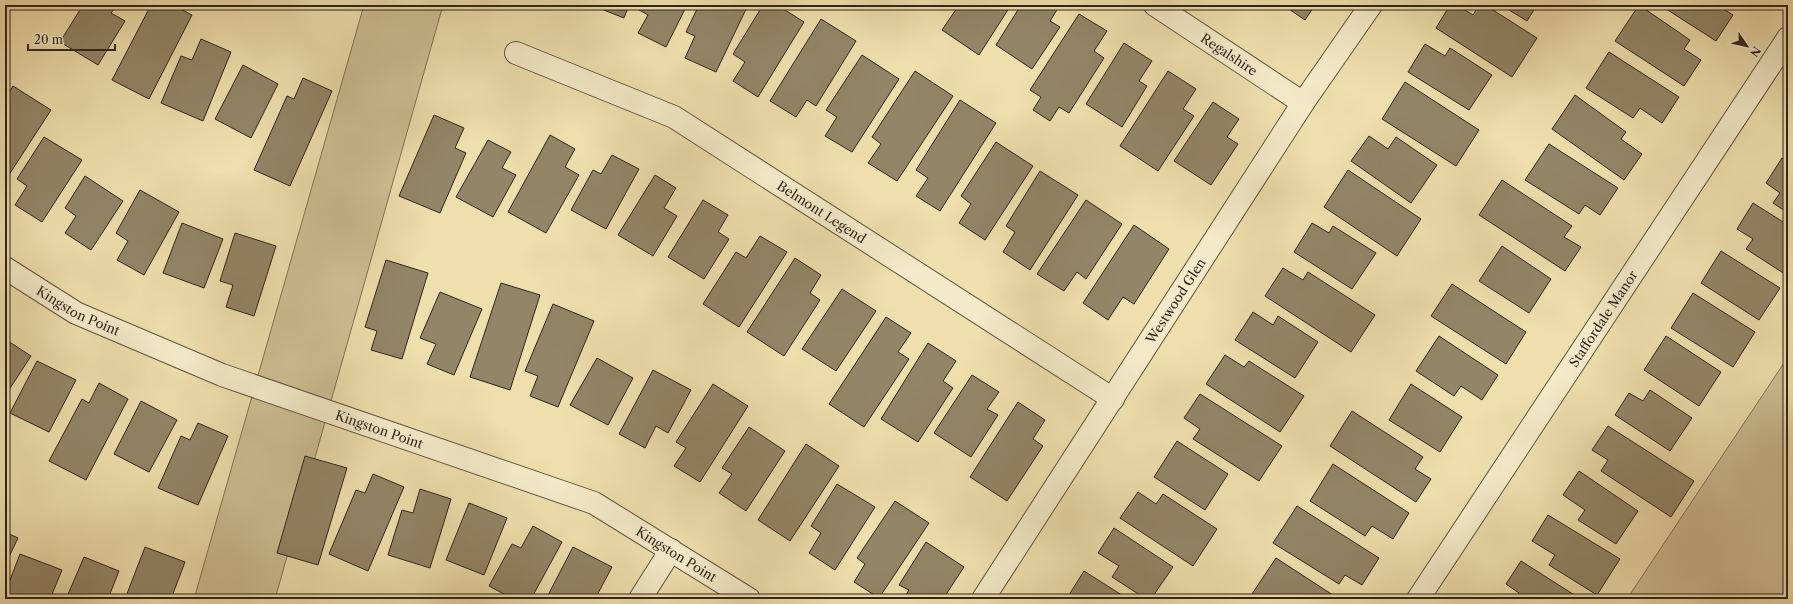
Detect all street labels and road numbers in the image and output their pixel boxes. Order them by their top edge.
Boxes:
street label: Regalshire [1198,30,1261,79]
street label: Belmont Legend [774,177,869,246]
street label: Westwood Glen [1142,255,1209,347]
street label: Staffordale Manor [1565,267,1641,370]
street label: Kingston Point [34,282,123,339]
street label: Kingston Point [333,407,426,452]
street label: Kingston Point [633,523,720,585]

